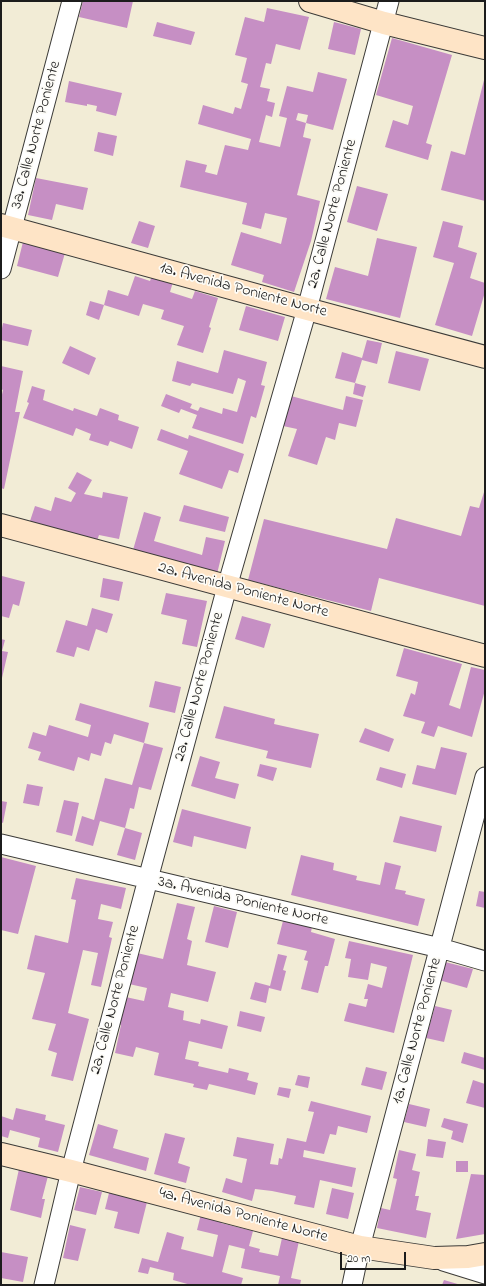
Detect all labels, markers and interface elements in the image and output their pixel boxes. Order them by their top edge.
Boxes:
street label: 3a. Calle Norte Poniente [8,59,66,211]
street label: 2a. Calle Norte Poniente [304,137,362,291]
street label: 1a. Avenida Poniente Norte [157,259,329,323]
street label: 2a. Avenida Poniente Norte [156,559,330,623]
street label: 2a. Calle Norte Poniente [171,610,229,764]
street label: 3a. Avenida Poniente Norte [156,873,330,931]
street label: 2a. Calle Norte Poniente [87,923,145,1077]
street label: 1a. Calle Norte Poniente [389,956,447,1106]
street label: 4a. Avenida Poniente Norte [156,1184,330,1248]
scale bar [342,1244,408,1270]
text: 20 m [347,1250,370,1268]

